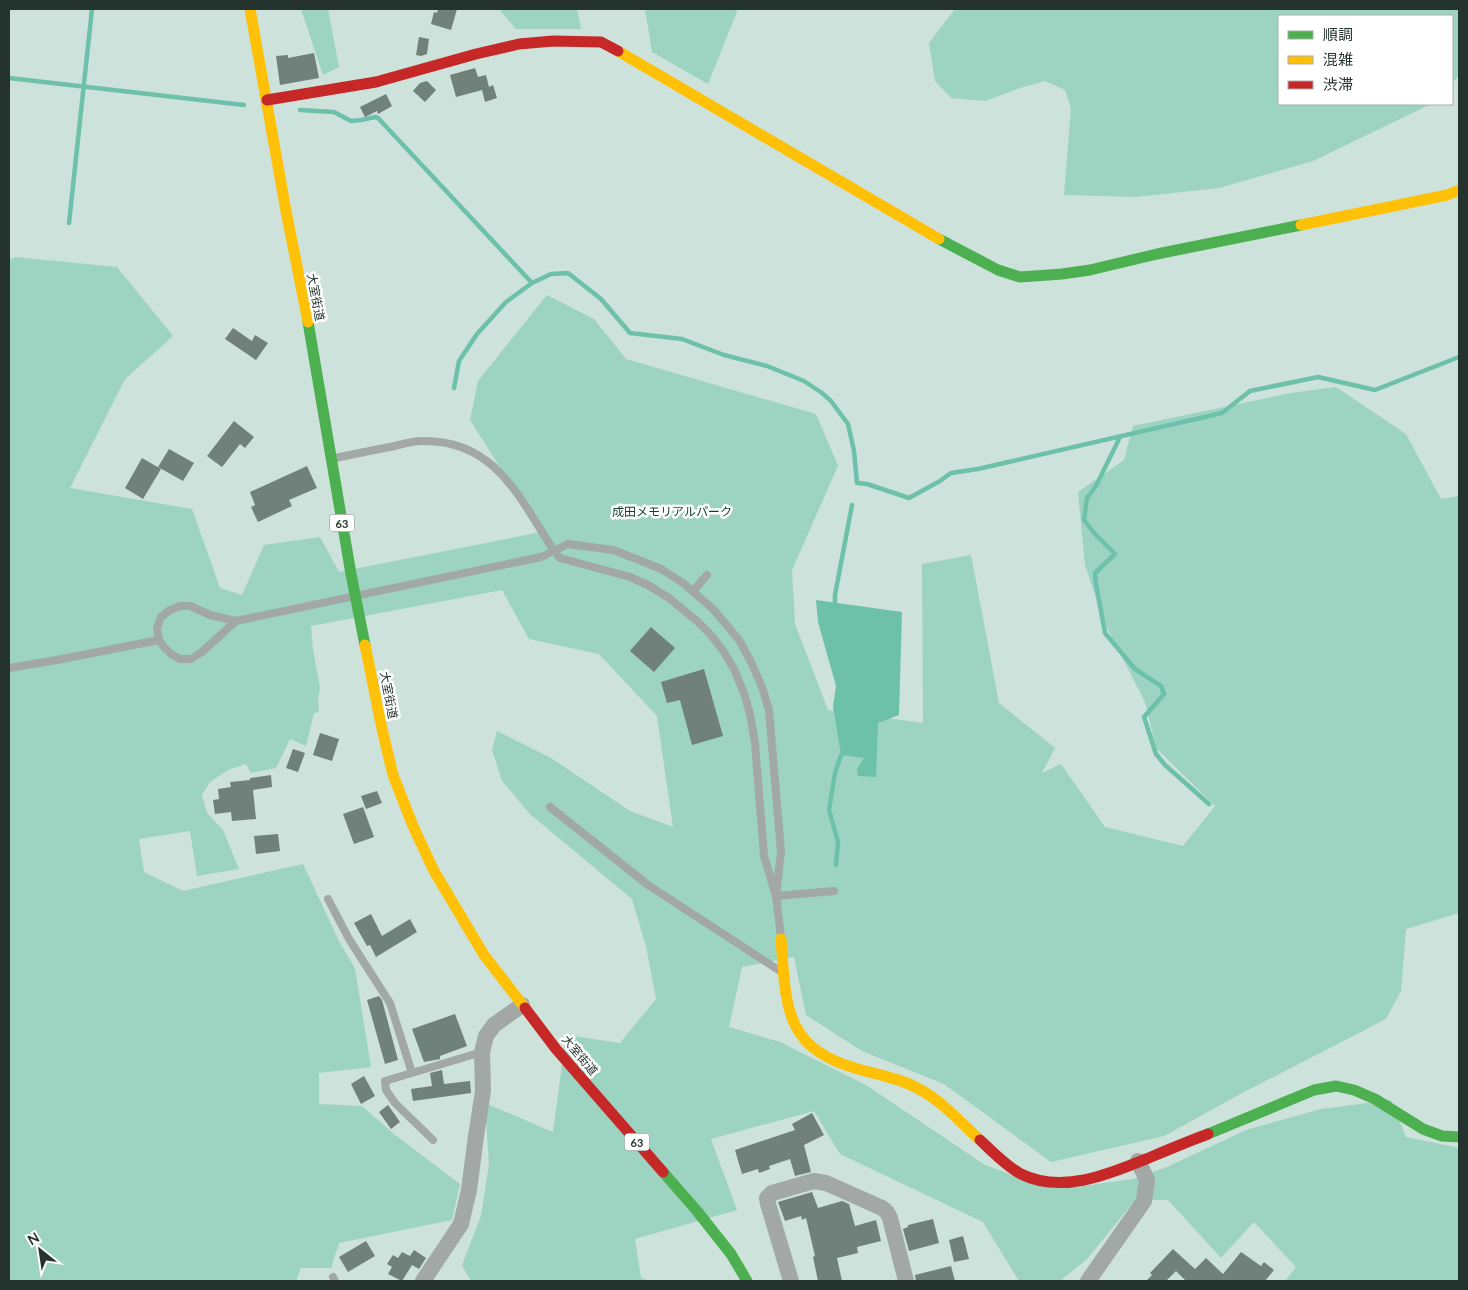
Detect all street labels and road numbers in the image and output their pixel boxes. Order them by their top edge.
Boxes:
street label: 大室街道 [304,272,328,322]
road number: 63 [330,514,354,532]
street label: 大室街道 [377,670,401,720]
street label: 大室街道 [559,1032,601,1078]
road number: 63 [624,1134,650,1150]

